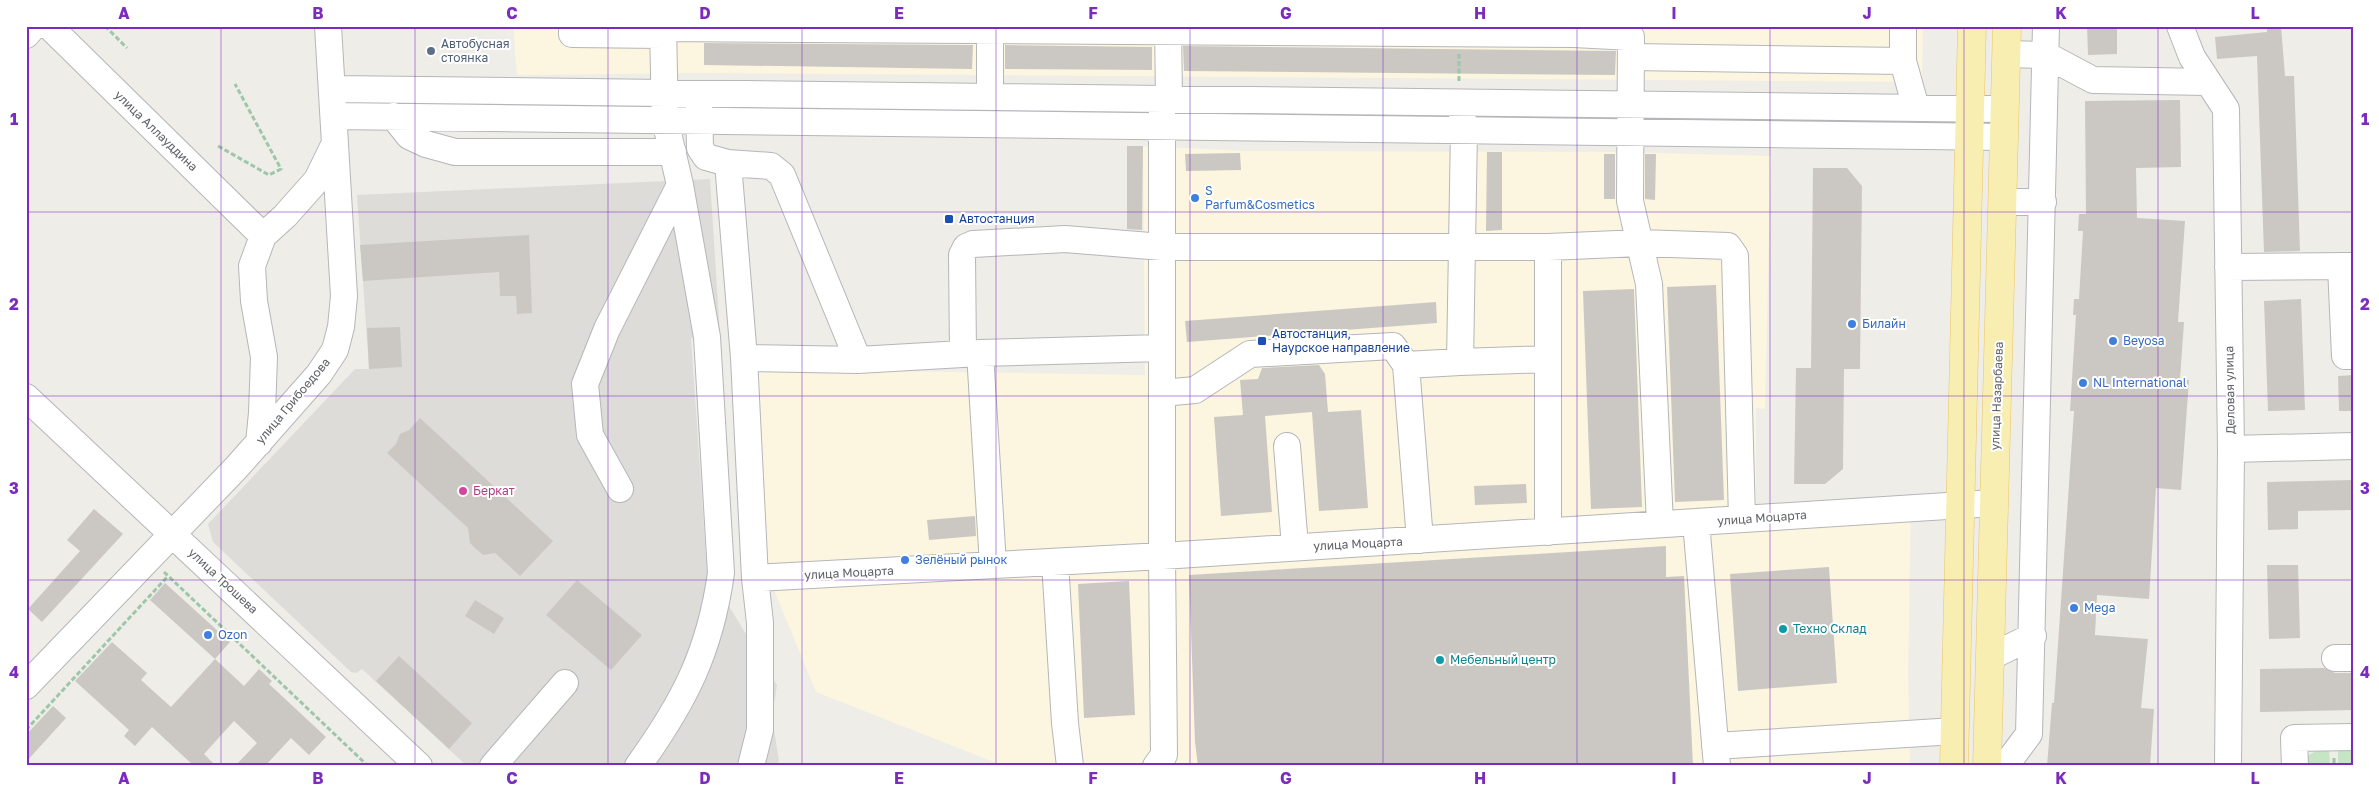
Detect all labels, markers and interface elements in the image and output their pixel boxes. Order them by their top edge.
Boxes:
text: A [118,3,130,23]
text: B [312,3,324,23]
text: C [506,3,518,23]
text: D [699,3,711,23]
text: E [894,3,904,23]
text: F [1088,3,1098,23]
text: G [1280,3,1292,23]
text: H [1474,3,1486,23]
text: I [1671,3,1677,23]
text: J [1862,3,1872,23]
text: K [2055,3,2067,23]
text: L [2250,3,2260,23]
place label: Автобусная стоянка [441,36,510,65]
marker: Автобусная стоянка [425,45,437,57]
street label: улица Аллауддина [112,87,201,174]
text: 1 [10,109,18,129]
text: 1 [2361,109,2369,129]
place label: S Parfum&Cosmetics [1205,183,1315,212]
marker: S Parfum&Cosmetics [1189,192,1201,204]
place label: Автостанция [959,211,1035,226]
marker: Автостанция [943,213,955,225]
text: 2 [9,294,19,314]
text: 2 [2360,294,2370,314]
place label: Билайн [1862,316,1906,331]
marker: Билайн [1846,318,1858,330]
place label: Автостанция, Наурское направление [1272,326,1410,355]
place label: Beyosa [2123,333,2165,348]
marker: Автостанция, Наурское направление [1256,335,1268,347]
marker: Beyosa [2107,335,2119,347]
street label: улица Назарбаева [1987,341,2006,451]
street label: Деловая улица [2221,346,2238,434]
street label: улица Грибоедова [252,355,333,447]
place label: NL International [2093,375,2187,390]
marker: NL International [2077,377,2089,389]
text: 3 [9,478,19,498]
text: 3 [2360,478,2370,498]
place label: Беркат [473,483,515,498]
marker: Беркат [457,485,469,497]
street label: улица Моцарта [1717,507,1807,528]
street label: улица Моцарта [1313,534,1403,553]
street label: улица Трошева [186,545,261,617]
place label: Зелёный рынок [915,552,1008,567]
marker: Зелёный рынок [899,554,911,566]
street label: улица Моцарта [804,563,894,582]
place label: Mega [2084,600,2115,615]
marker: Mega [2068,602,2080,614]
place label: Техно Склад [1793,621,1867,636]
marker: Техно Склад [1777,623,1789,635]
place label: Ozon [218,627,247,642]
marker: Ozon [202,629,214,641]
place label: Мебельный центр [1450,652,1556,667]
marker: Мебельный центр [1434,654,1446,666]
text: 4 [9,662,19,682]
text: 4 [2360,662,2370,682]
text: A [118,768,130,788]
text: B [312,768,324,788]
text: C [506,768,518,788]
text: D [699,768,711,788]
text: E [894,768,904,788]
text: F [1088,768,1098,788]
text: G [1280,768,1292,788]
text: H [1474,768,1486,788]
text: I [1671,768,1677,788]
text: J [1862,768,1872,788]
text: K [2055,768,2067,788]
text: L [2250,768,2260,788]

